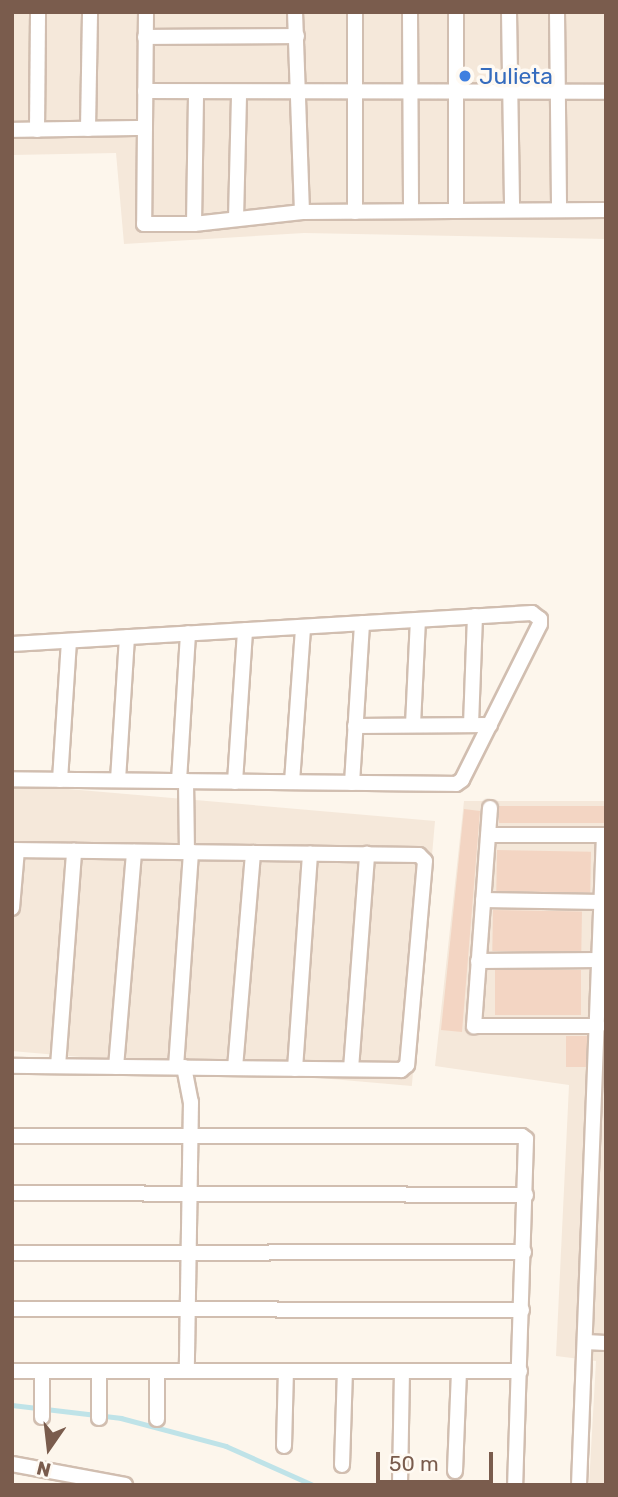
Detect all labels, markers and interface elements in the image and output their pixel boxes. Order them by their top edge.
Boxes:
place label: Julieta [479,62,553,90]
marker: Julieta [457,68,473,84]
north arrow [14,1413,84,1483]
scale bar [380,1438,497,1482]
text: 50 m [389,1451,439,1476]
text: N [34,1456,53,1482]

